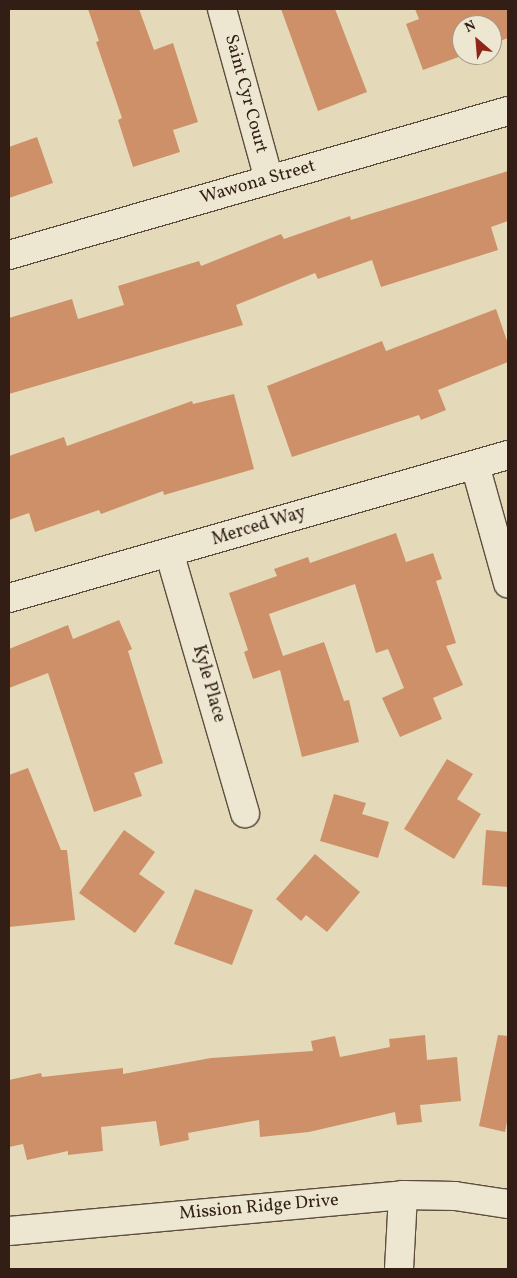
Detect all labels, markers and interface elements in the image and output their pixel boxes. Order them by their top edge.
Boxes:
north arrow [452,15,502,65]
text: N [462,16,479,38]
street label: Saint Cyr Court [219,32,271,156]
street label: Wawona Street [198,156,318,210]
street label: Merced Way [209,502,309,552]
street label: Kyle Place [187,643,229,725]
street label: Mission Ridge Drive [178,1190,340,1226]

